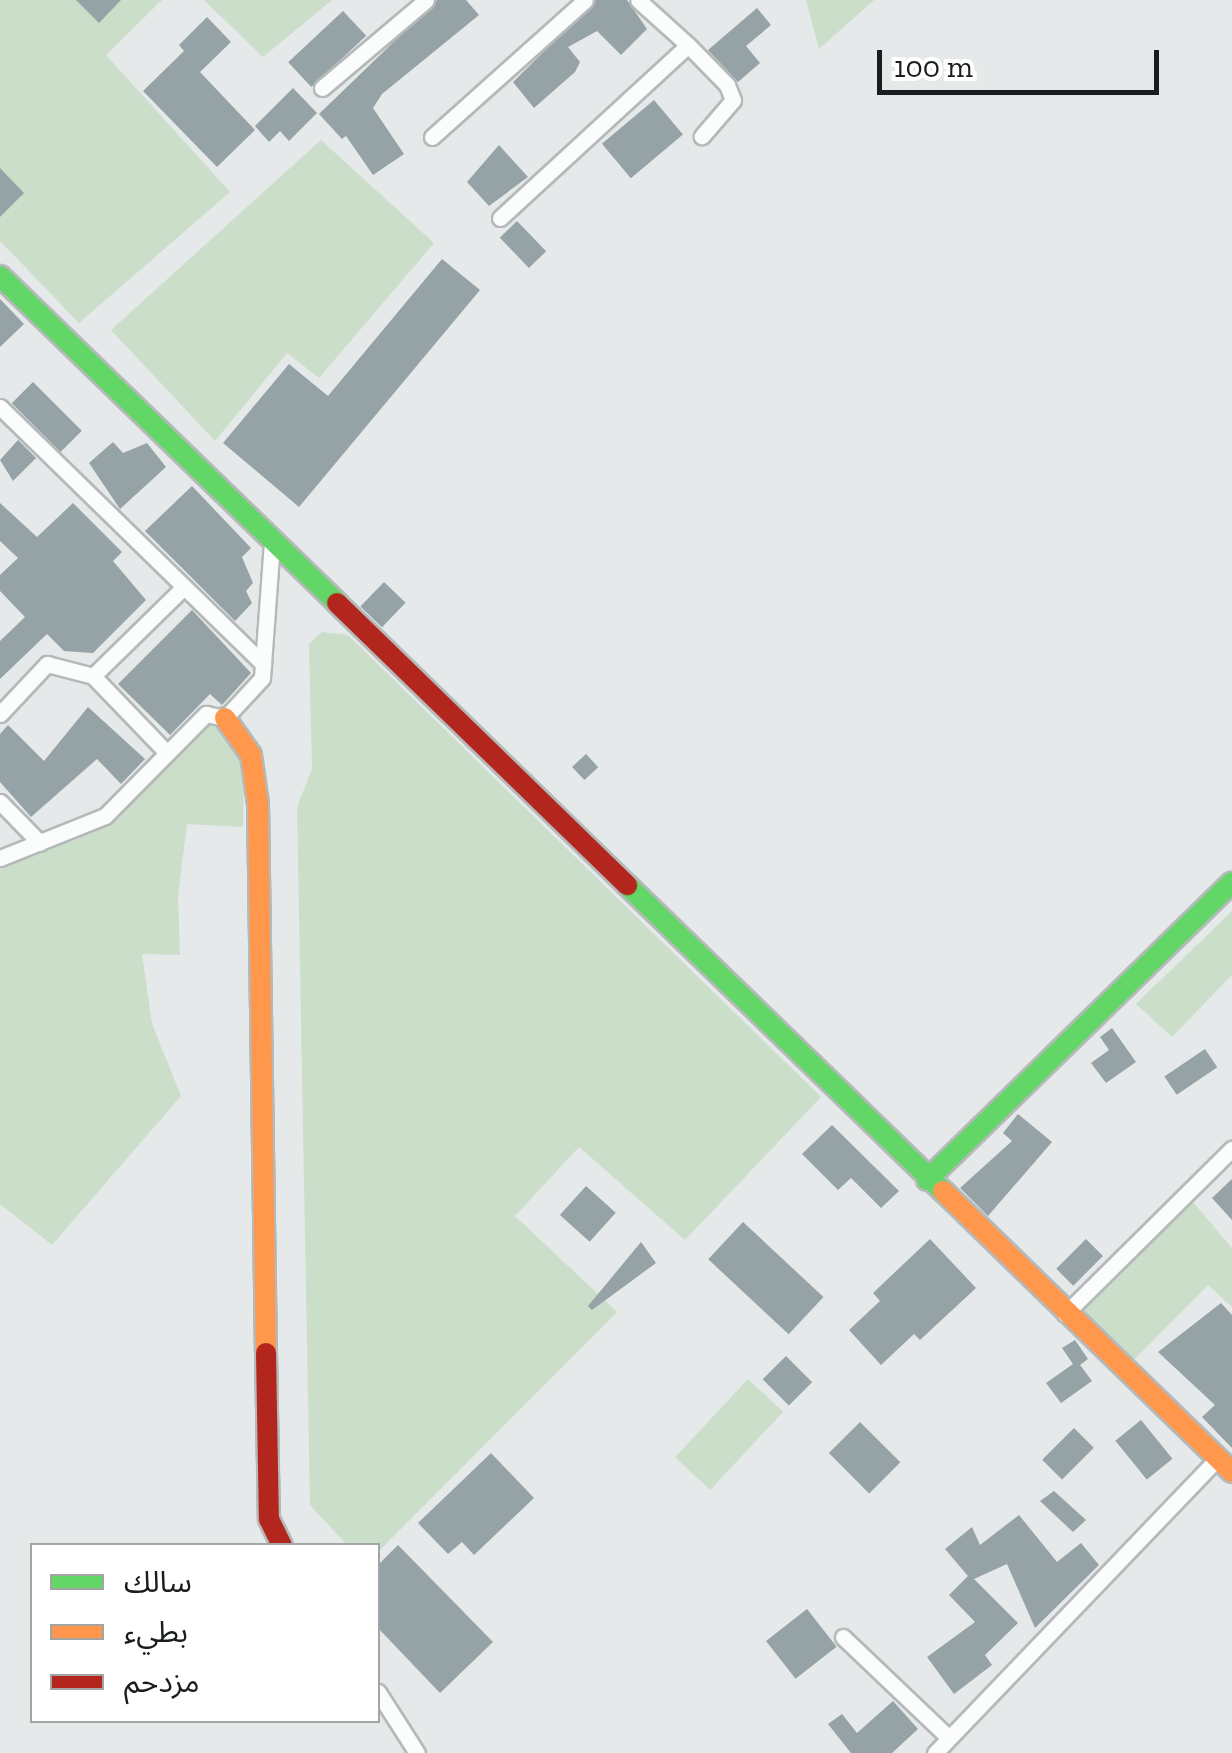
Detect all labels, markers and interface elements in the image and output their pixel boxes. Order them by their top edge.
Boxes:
scale bar [882,30,1164,92]
text: 100 m [894,49,973,85]
legend [30,1543,380,1723]
text: سالك [124,1564,192,1600]
text: بطيء [124,1614,188,1650]
text: مزدحم [124,1664,200,1700]

